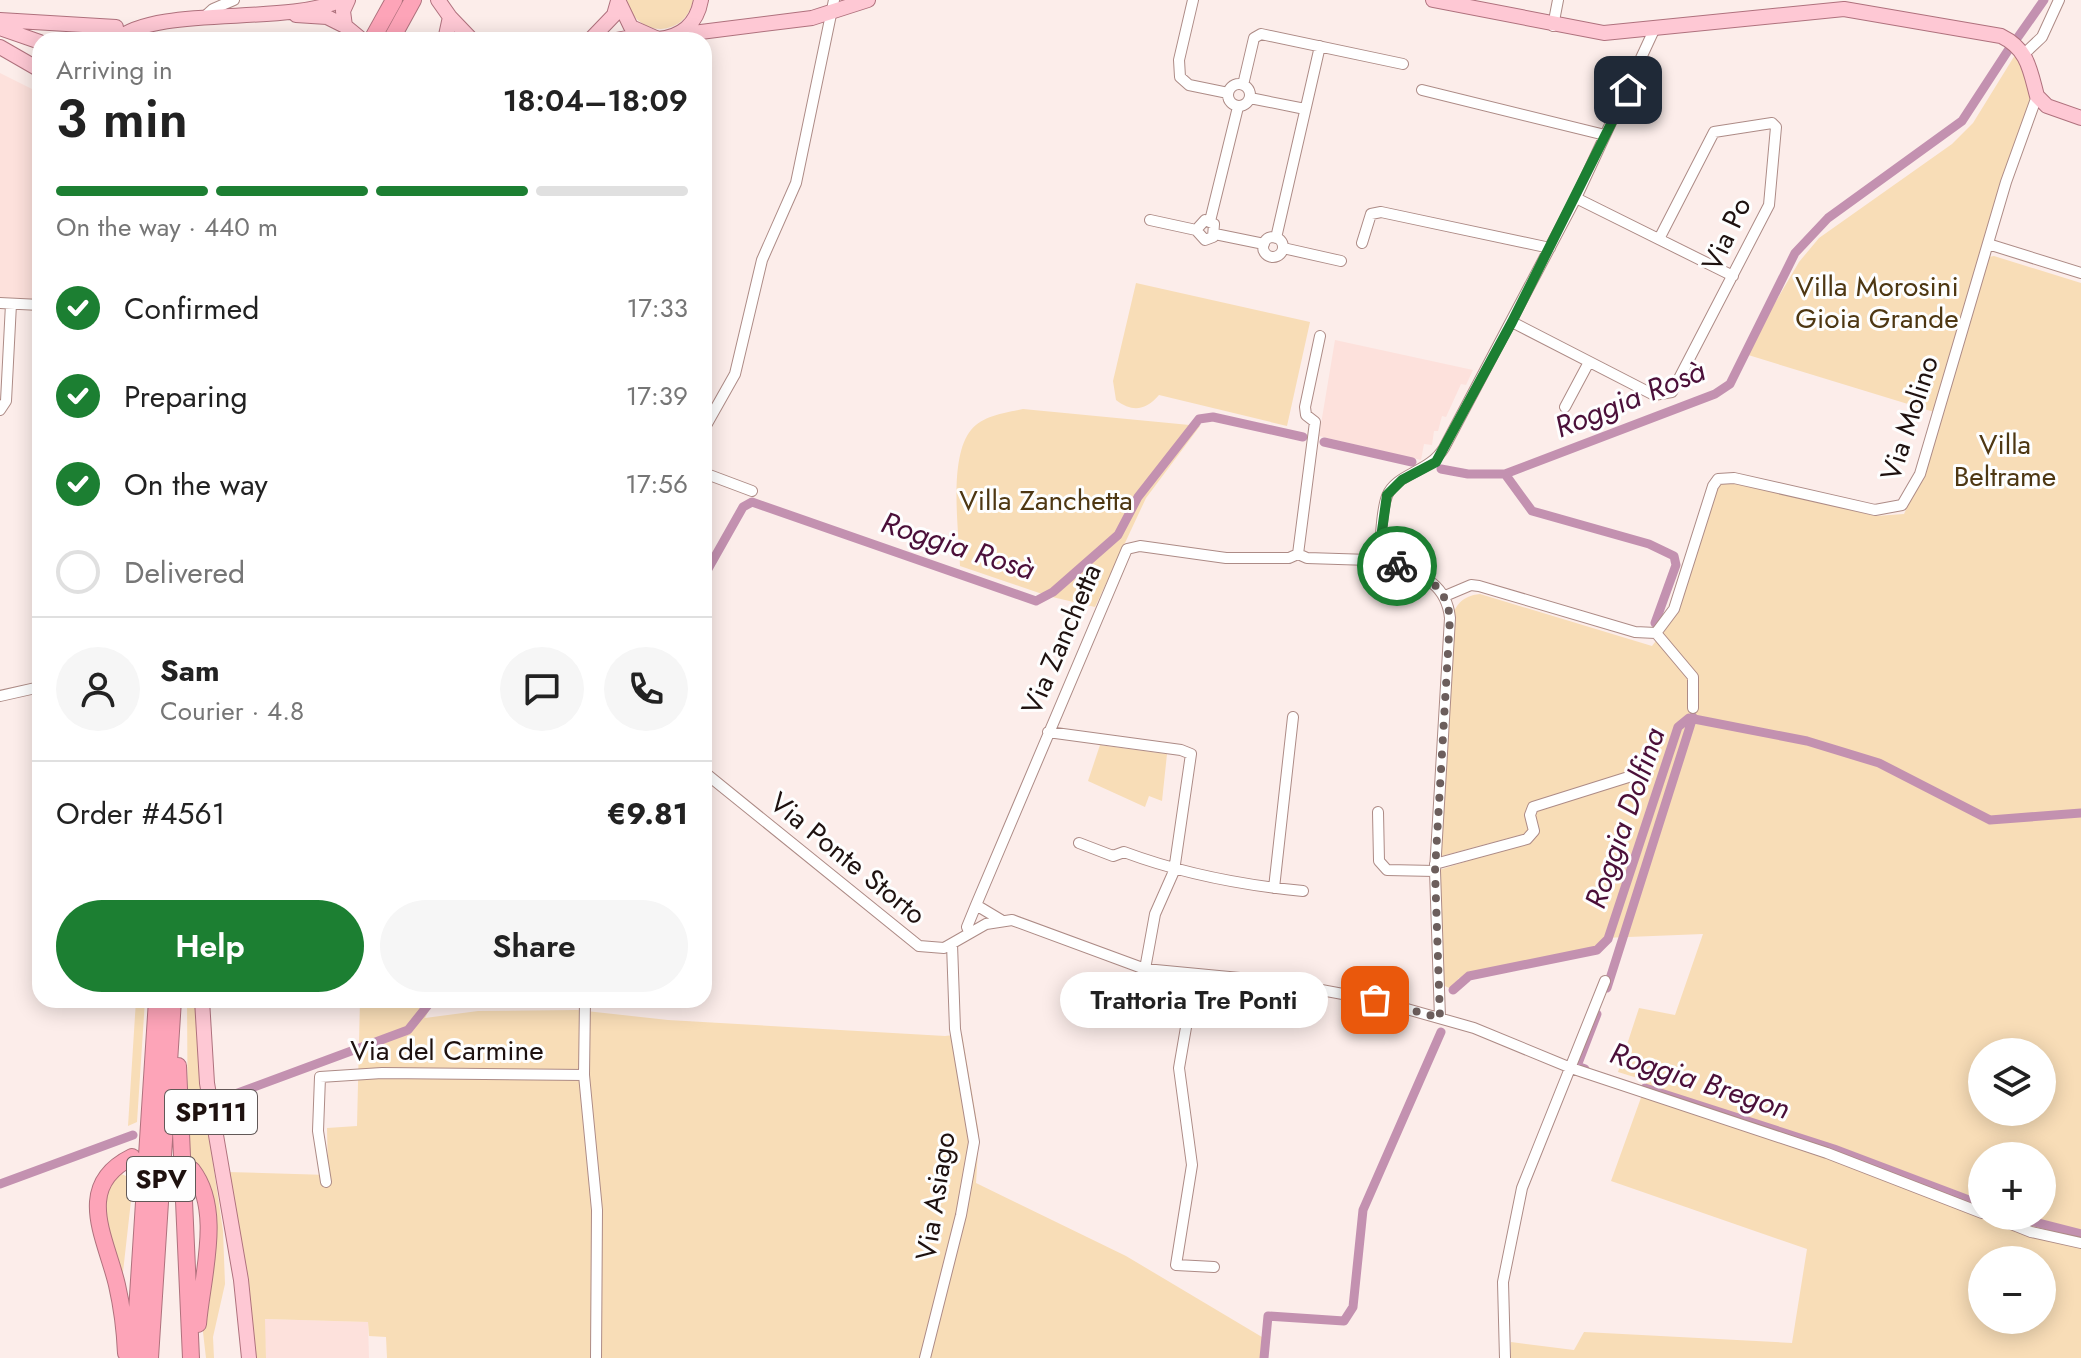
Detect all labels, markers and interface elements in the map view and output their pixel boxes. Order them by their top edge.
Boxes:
text: Arriving in [56,51,173,89]
pin [1594,56,1662,124]
icon: home [1606,68,1650,112]
text: 18:04–18:09 [503,79,688,122]
text: 3 min [56,81,188,157]
street label: Via Po [1692,190,1761,278]
text: On the way · 440 m [56,208,278,246]
park label: Villa Morosini Gioia Grande [1795,266,1959,339]
icon: check [56,286,100,330]
text: Confirmed [124,287,259,330]
text: 17:33 [626,289,688,327]
water label: Roggia Rosà [1548,349,1712,448]
street label: Via Molino [1870,350,1949,486]
icon: check [56,374,100,418]
text: Preparing [124,375,248,418]
text: 17:39 [626,377,688,415]
park label: Villa Beltrame [1954,424,2056,497]
icon: check [56,462,100,506]
text: On the way [124,463,268,506]
text: 17:56 [625,465,688,503]
park label: Villa Zanchetta [959,480,1133,521]
water label: Roggia Rosà [876,501,1041,591]
courier [1357,526,1437,606]
icon: bike [1375,544,1419,588]
text: Delivered [124,551,245,594]
street label: Via Zanchetta [1011,557,1112,721]
button: person [56,647,140,731]
button: chat [500,647,584,731]
button: phone [604,647,688,731]
text: Sam [160,649,220,692]
text: Courier · 4.8 [160,692,304,730]
water label: Roggia Dolfina [1573,721,1676,914]
street label: Via Ponte Storto [761,782,935,934]
text: Order #4561 [56,792,225,835]
text: €9.81 [607,792,688,835]
button: Help [56,900,364,992]
button: Share [380,900,688,992]
pin [1341,966,1409,1034]
callout: Trattoria Tre Ponti [1059,972,1327,1028]
icon: bag [1353,978,1397,1022]
text: Trattoria Tre Ponti [1091,981,1297,1019]
street label: Via del Carmine [350,1030,544,1071]
water label: Roggia Bregon [1605,1031,1796,1130]
map controls [1968,1038,2056,1334]
button: layers [1968,1038,2056,1126]
road number: SP111 [165,1090,257,1134]
street label: Via Asiago [905,1129,966,1263]
button: + [1968,1142,2056,1230]
road number: SPV [127,1157,195,1201]
button: − [1968,1246,2056,1334]

